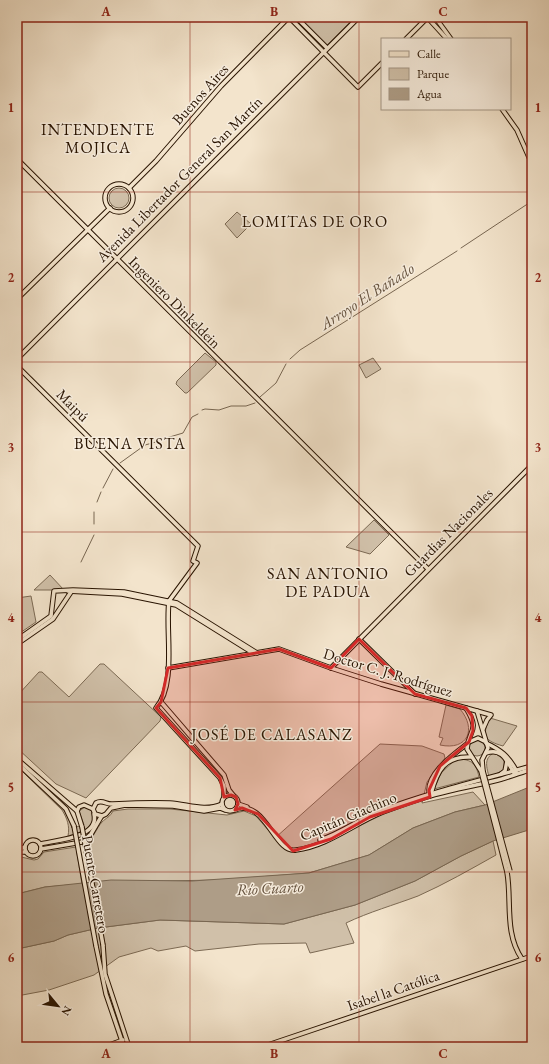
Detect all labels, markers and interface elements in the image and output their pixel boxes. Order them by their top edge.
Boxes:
text: A [100,3,111,20]
text: B [270,3,278,20]
text: C [438,3,448,20]
legend [381,38,511,110]
text: Calle [417,46,441,62]
street label: Buenos Aires [168,59,232,128]
text: Parque [417,66,449,82]
text: Agua [416,86,442,102]
street label: Avenida Libertador General San Martín [91,92,266,267]
text: 1 [8,99,15,116]
text: 1 [535,99,542,116]
district label: INTENDENTE MOJICA [41,119,155,158]
district label: LOMITAS DE ORO [242,211,388,232]
street label: Ingeniero Dinkeldein [125,252,225,352]
water label: Arroyo El Bañado [315,258,418,335]
text: 2 [8,269,15,286]
text: 2 [535,269,542,286]
street label: Maipú [53,385,93,425]
district label: BUENA VISTA [74,433,186,454]
text: 3 [8,439,15,456]
text: 3 [535,439,542,456]
street label: Guardias Nacionales [399,483,497,581]
district label: SAN ANTONIO DE PADUA [267,563,389,602]
text: 4 [8,609,15,626]
text: 4 [535,609,542,626]
street label: Doctor C. J. Rodríguez [321,643,455,701]
district label: JOSÉ DE CALASANZ [189,724,353,745]
text: 5 [8,779,14,796]
text: 5 [535,779,541,796]
street label: Capitán Giachino [297,787,399,845]
street label: Puente Carretero [78,834,114,934]
water label: Río Cuarto [236,876,304,900]
text: 6 [8,949,15,966]
text: 6 [535,949,542,966]
street label: Isabel la Católica [344,965,442,1015]
north arrow [38,986,78,1026]
text: N [58,1004,75,1018]
text: A [100,1045,111,1062]
text: B [270,1045,278,1062]
text: C [438,1045,448,1062]

